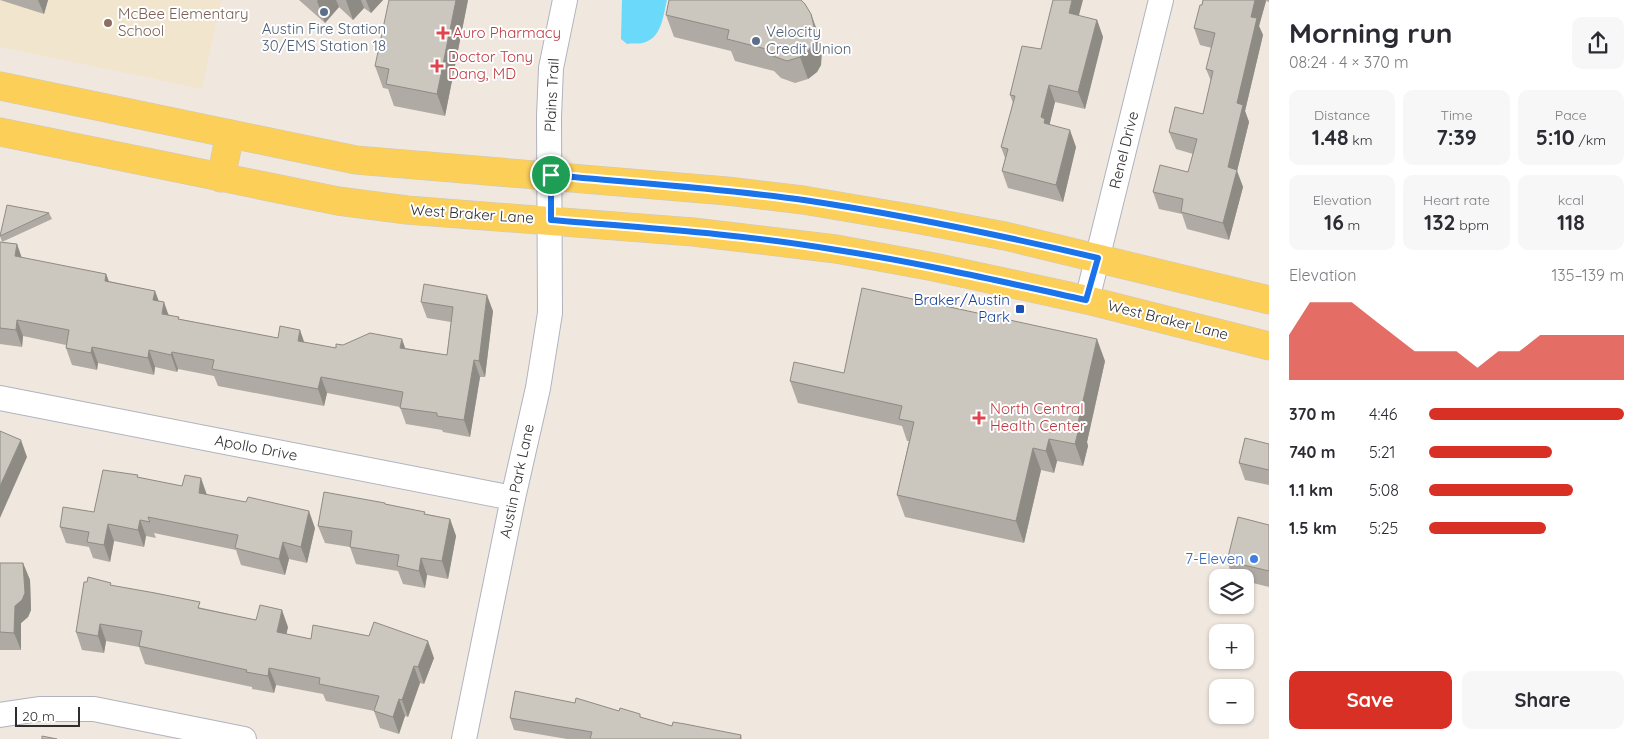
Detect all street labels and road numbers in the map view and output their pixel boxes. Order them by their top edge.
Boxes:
street label: Plains Trail [540,58,563,132]
street label: Renel Drive [1105,109,1142,191]
street label: West Braker Lane [410,200,534,227]
street label: West Braker Lane [1106,295,1230,344]
street label: Austin Park Lane [495,422,538,540]
street label: Apollo Drive [213,430,299,465]

